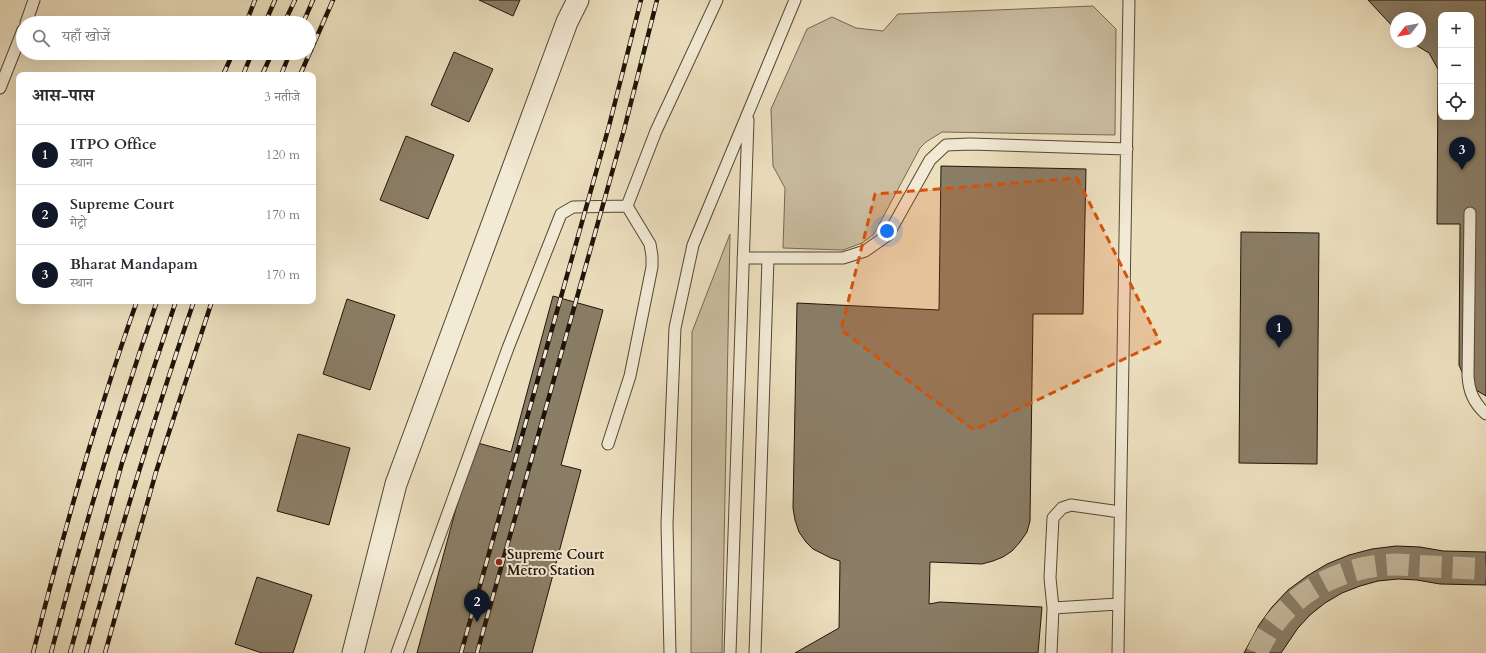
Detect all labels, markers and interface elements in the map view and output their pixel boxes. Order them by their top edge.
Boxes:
north arrow [1390,12,1426,48]
map controls [1438,12,1474,120]
button: + [1438,12,1474,48]
search box [16,16,316,60]
text: यहाँ खोजें [62,26,110,46]
icon: search [30,27,52,49]
button: − [1438,48,1474,84]
text: आस-पास [32,84,94,107]
button: locate [1438,84,1474,120]
text: 3 नतीजे [264,88,300,106]
text: ITPO Office [70,134,157,154]
pin: 3 [1449,137,1475,170]
text: 1 [42,146,48,164]
text: 120 m [266,146,300,164]
text: स्थान [70,154,93,172]
text: Supreme Court [70,194,174,214]
text: 2 [42,206,48,224]
text: 170 m [266,206,300,224]
text: मेट्रो [70,214,86,232]
your location [877,221,897,241]
text: Bharat Mandapam [70,254,198,274]
text: 3 [42,266,48,284]
text: 170 m [266,266,300,284]
text: स्थान [70,274,93,292]
pin: 1 [1266,315,1292,348]
place label: Supreme Court Metro Station [507,545,604,580]
marker: Supreme Court Metro Station [494,557,504,567]
pin: 2 [464,589,490,622]

